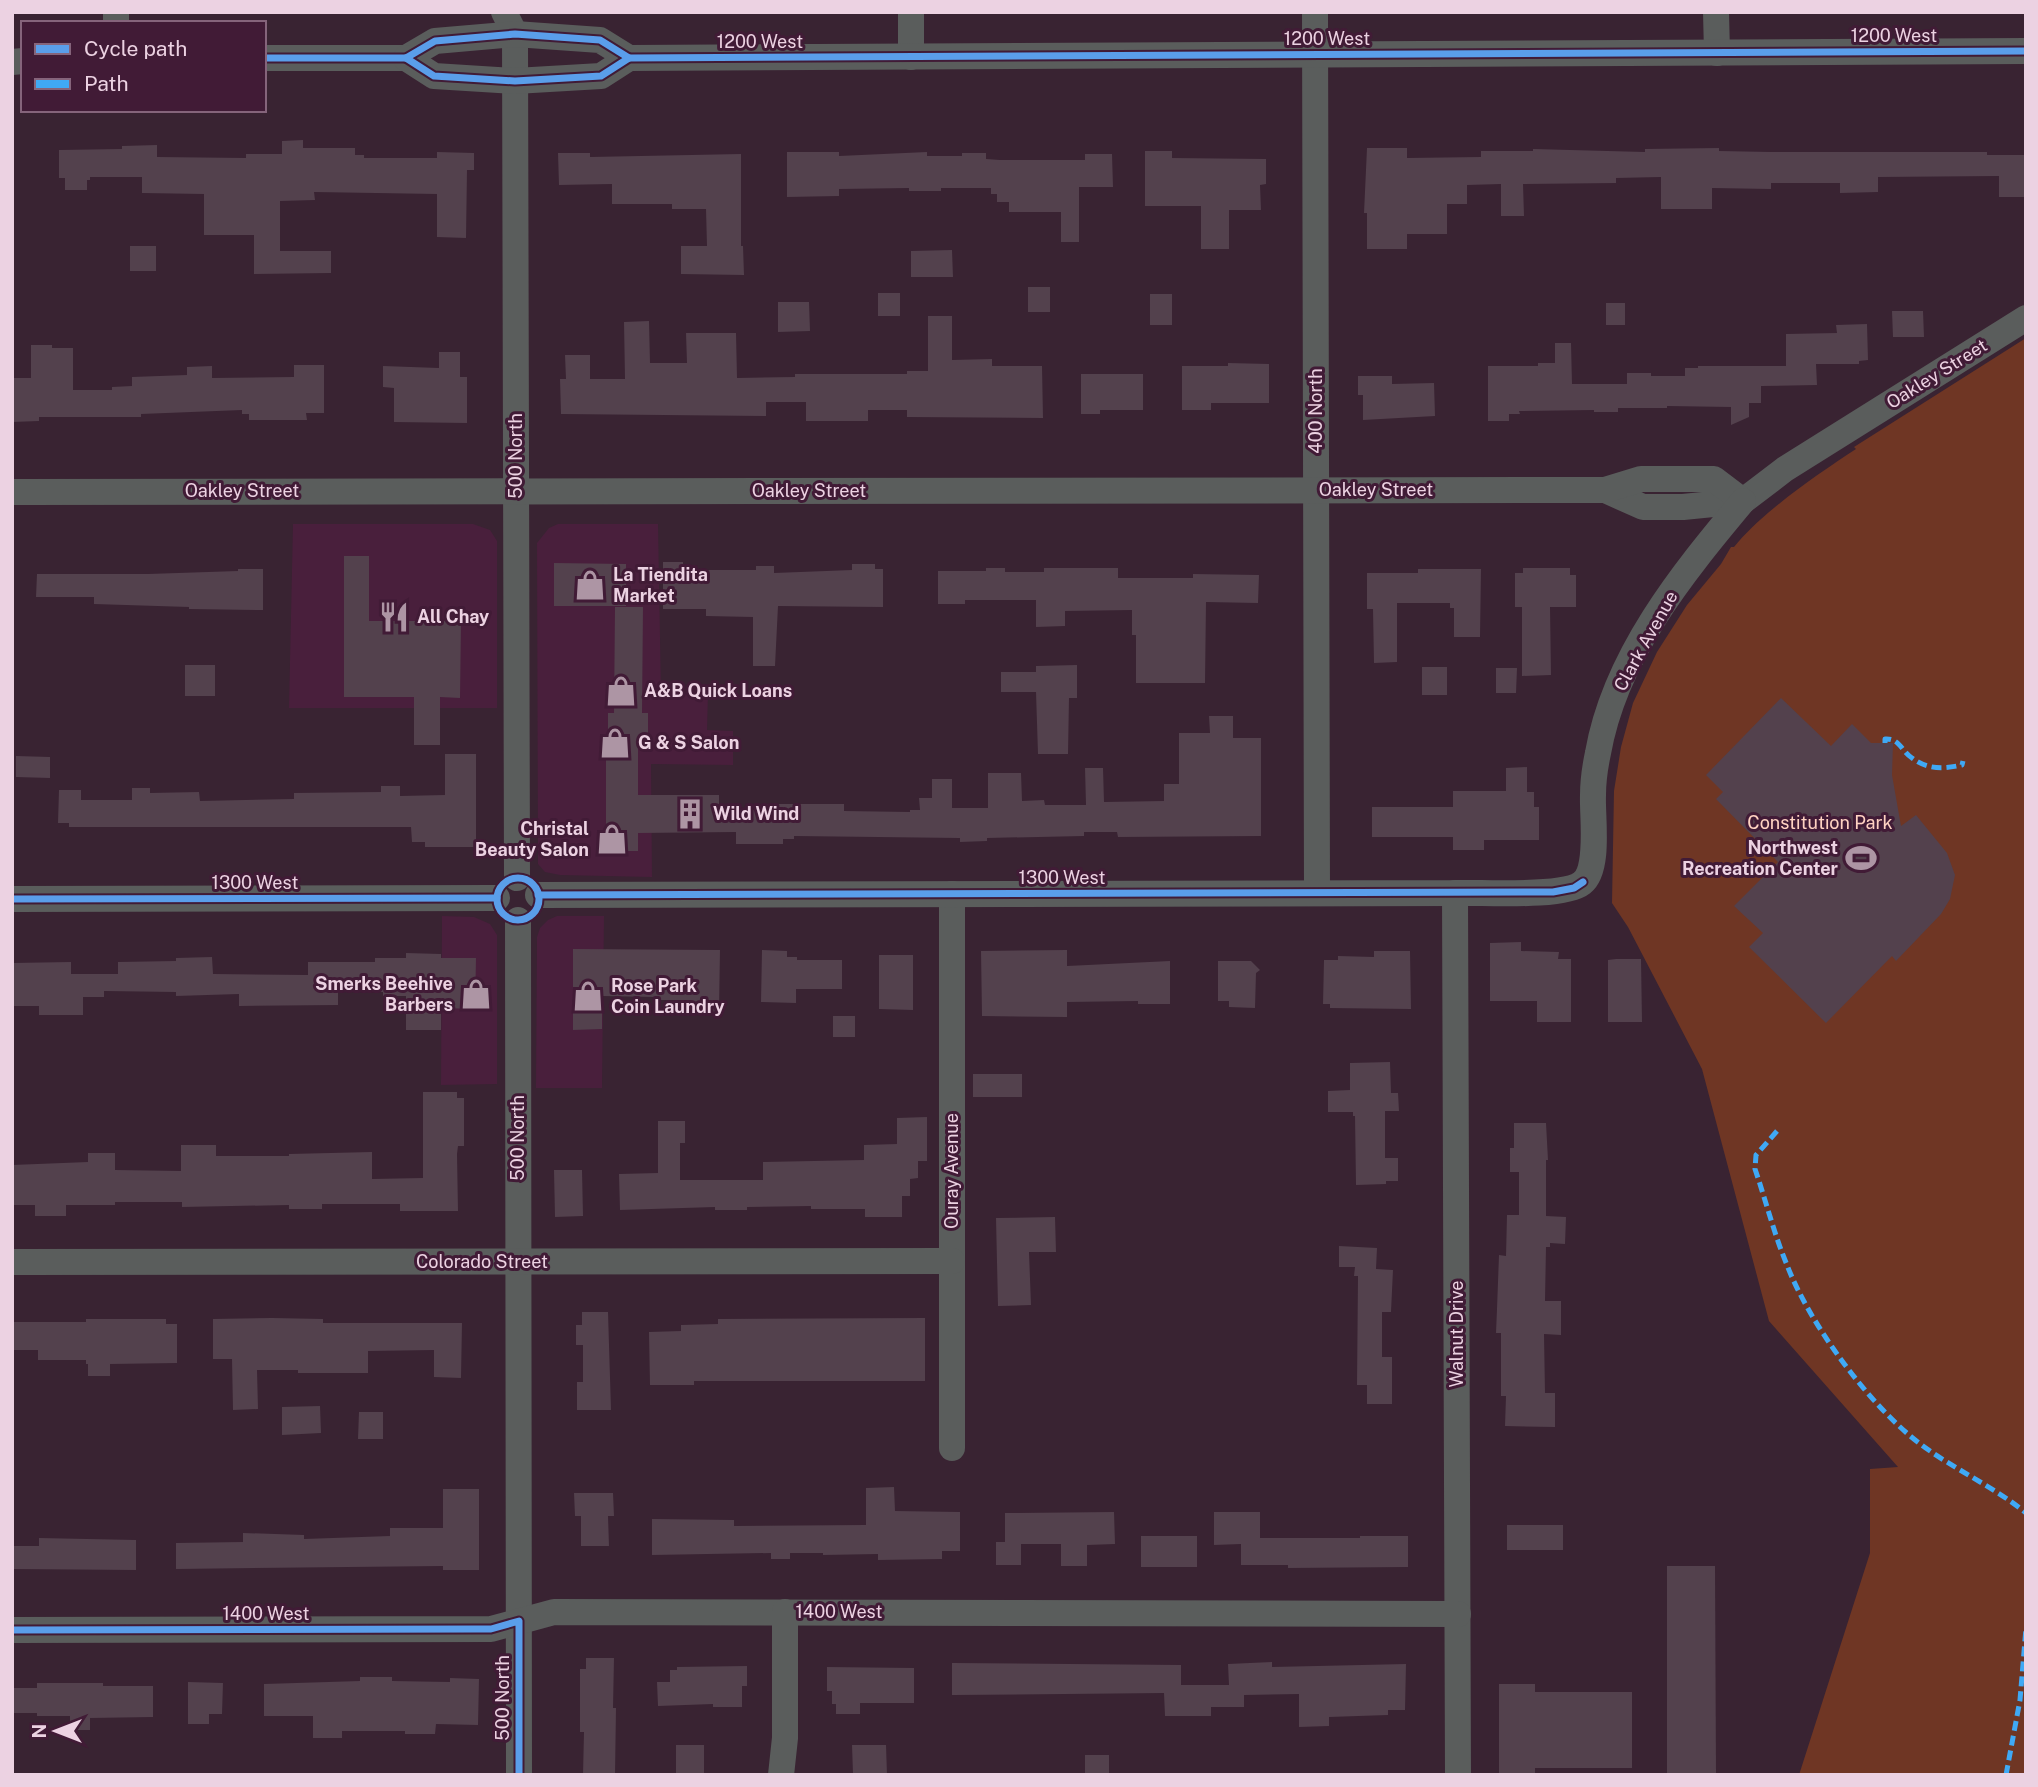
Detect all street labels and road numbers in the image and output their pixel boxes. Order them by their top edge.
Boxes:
street label: 1200 West [1851,25,1937,46]
street label: 1200 West [1284,28,1370,49]
street label: 1200 West [717,31,803,52]
street label: Oakley Street [1883,334,1991,413]
street label: 400 North [1305,368,1326,454]
street label: 500 North [505,413,526,499]
street label: Oakley Street [1319,479,1433,500]
street label: Oakley Street [185,480,299,501]
street label: Oakley Street [752,480,866,501]
street label: Clark Avenue [1609,587,1682,694]
street label: 1300 West [1019,867,1105,888]
street label: 1300 West [212,872,298,893]
street label: 500 North [507,1095,528,1181]
street label: Ouray Avenue [941,1113,962,1229]
street label: Colorado Street [416,1251,548,1272]
street label: Walnut Drive [1446,1281,1467,1387]
street label: 1400 West [796,1601,882,1622]
street label: 1400 West [223,1603,309,1624]
street label: 500 North [492,1655,513,1741]

